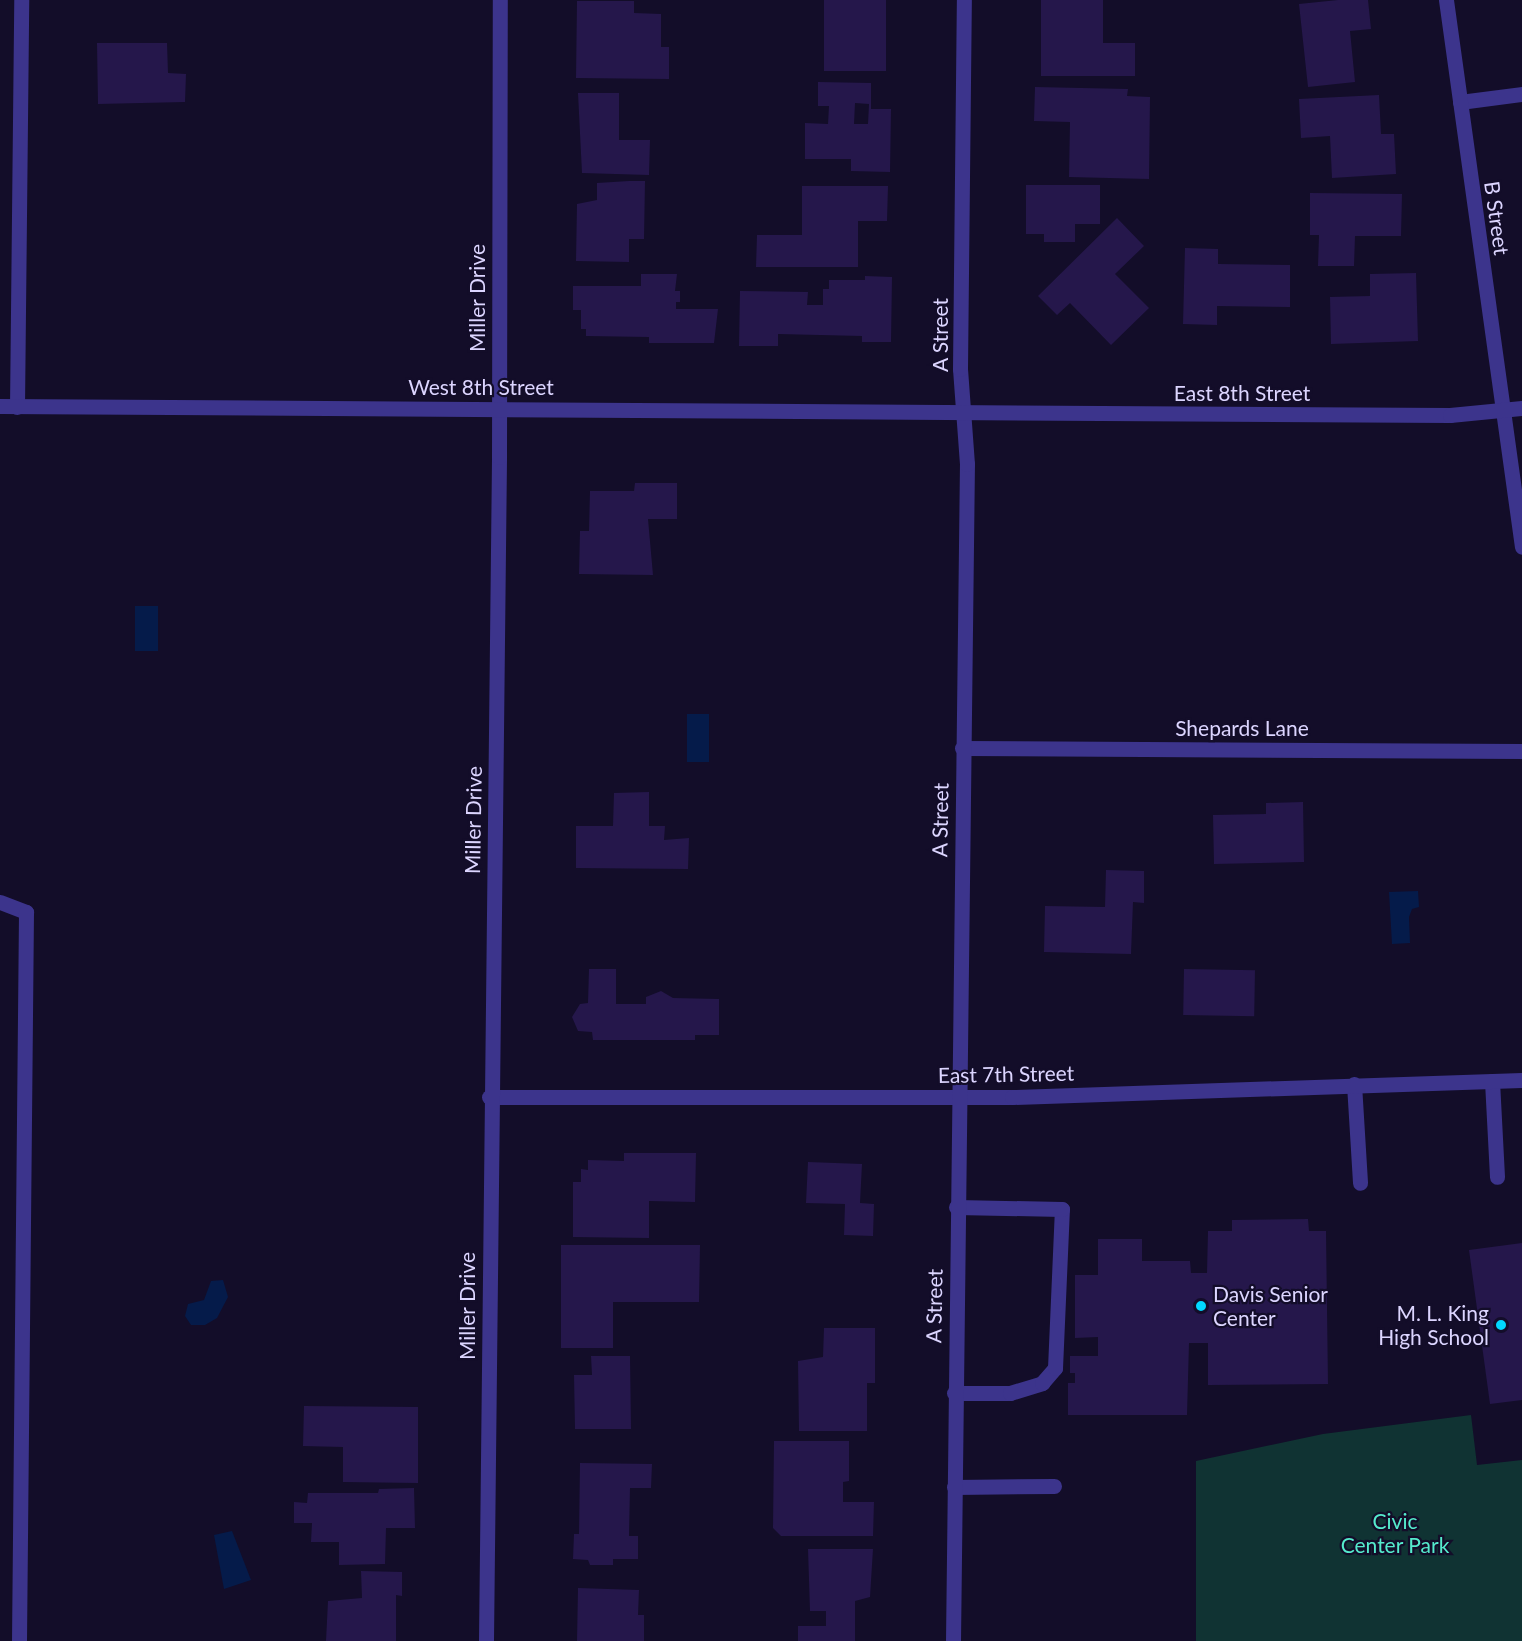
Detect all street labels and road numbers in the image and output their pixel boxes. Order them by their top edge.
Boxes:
street label: B Street [1479,179,1515,257]
street label: Miller Drive [464,244,490,352]
street label: A Street [927,298,953,372]
street label: West 8th Street [408,374,554,400]
street label: East 8th Street [1174,380,1310,406]
street label: Shepards Lane [1175,715,1309,741]
street label: Miller Drive [459,766,487,874]
street label: A Street [927,782,953,858]
street label: East 7th Street [938,1060,1074,1088]
street label: Miller Drive [454,1252,480,1360]
street label: A Street [921,1268,947,1344]

